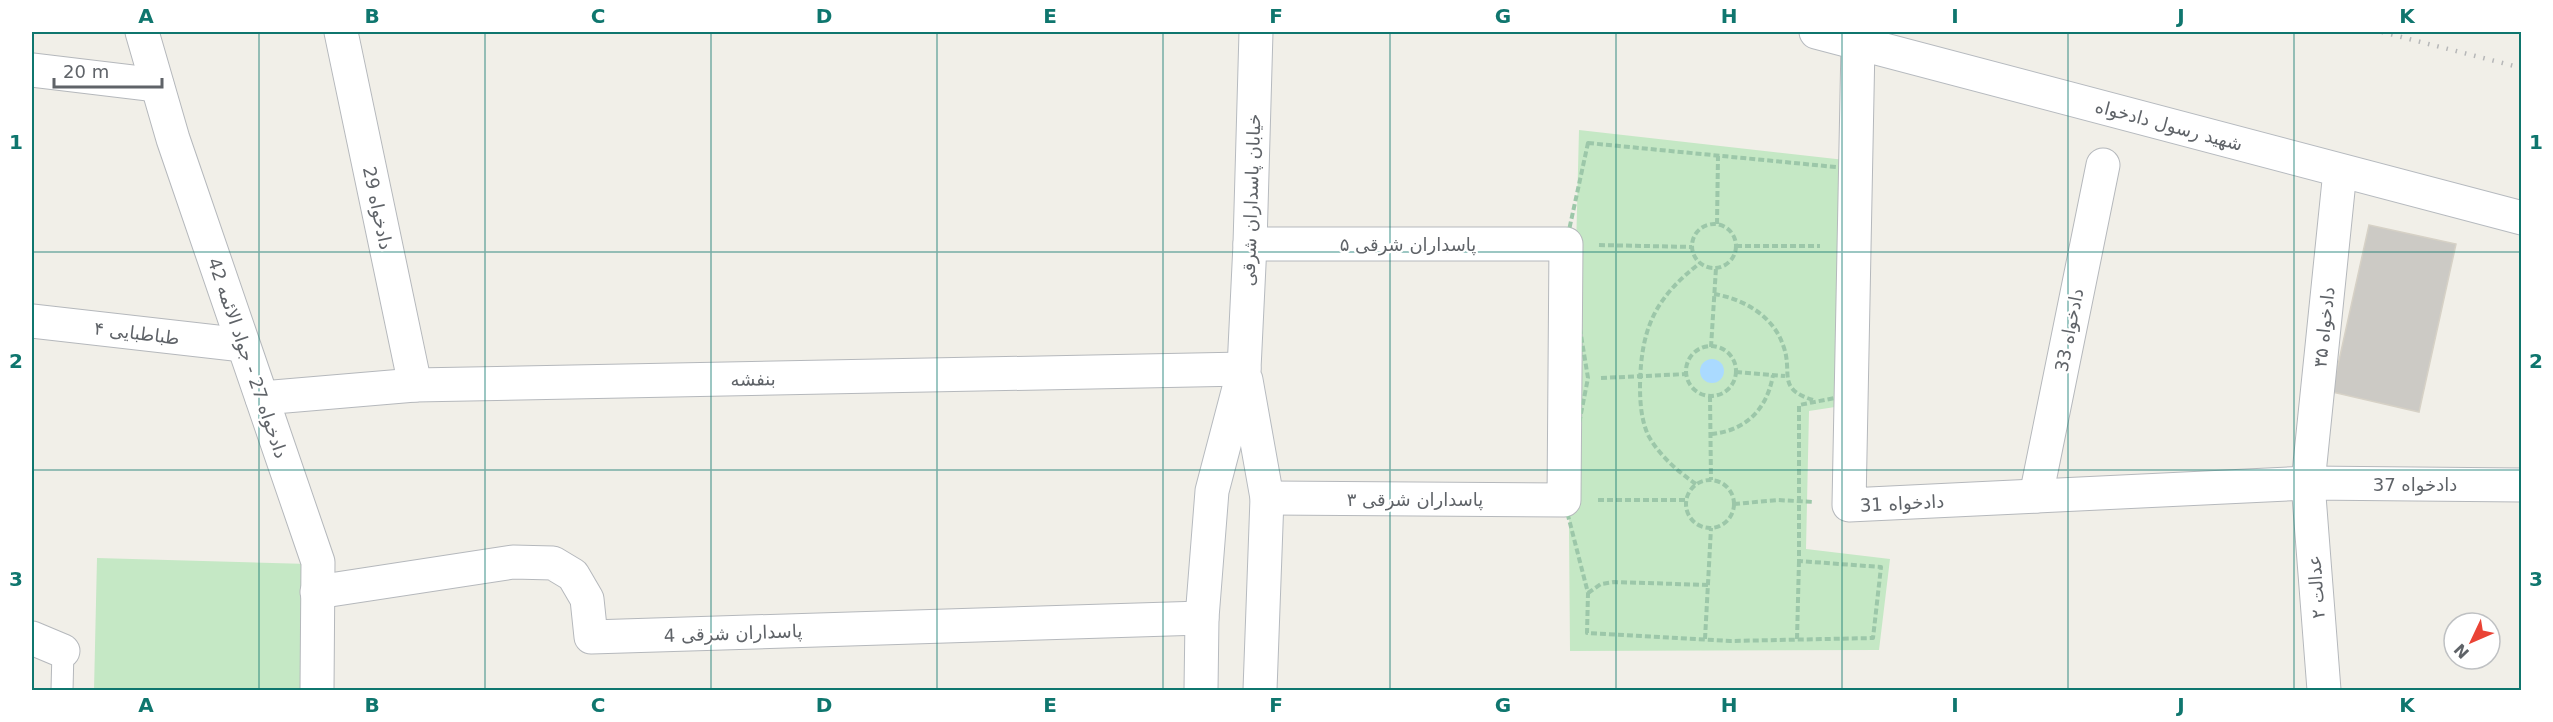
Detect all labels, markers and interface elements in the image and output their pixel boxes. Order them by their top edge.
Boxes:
text: A [138,4,154,28]
text: B [364,4,380,28]
text: C [591,4,605,28]
text: D [816,4,832,28]
text: E [1043,4,1057,28]
text: F [1269,4,1283,28]
text: G [1495,4,1511,28]
text: H [1721,4,1737,28]
text: I [1951,4,1959,28]
text: J [2175,4,2185,28]
text: K [2399,4,2416,28]
scale bar [54,51,162,89]
text: 20 m [63,61,109,82]
street label: شهید رسول دادخواه [2093,95,2245,156]
street label: خیابان پاسداران شرقی [1237,113,1266,287]
text: 1 [9,130,23,154]
text: 1 [2529,130,2543,154]
street label: دادخواه 29 [358,164,397,252]
street label: پاسداران شرقی ۵ [1340,234,1476,256]
street label: دادخواه 27 - جواد الائمه 42 [203,255,292,461]
street label: دادخواه ۳۵ [2309,286,2340,368]
street label: دادخواه 33 [2051,287,2088,374]
street label: طباطبایی ۴ [93,317,181,349]
text: 2 [9,349,23,373]
text: 2 [2529,349,2543,373]
street label: بنفشه [730,368,776,390]
street label: دادخواه 37 [2373,474,2457,496]
street label: پاسداران شرقی ۳ [1347,489,1483,511]
street label: دادخواه 31 [1859,490,1945,517]
street label: عدالت ۲ [2303,554,2329,620]
text: 3 [9,567,23,591]
text: 3 [2529,567,2543,591]
north arrow [2442,611,2502,671]
street label: پاسداران شرقی 4 [663,620,803,647]
text: N [2450,640,2473,662]
text: A [138,693,154,717]
text: B [364,693,380,717]
text: C [591,693,605,717]
text: D [816,693,832,717]
text: E [1043,693,1057,717]
text: F [1269,693,1283,717]
text: G [1495,693,1511,717]
text: H [1721,693,1737,717]
text: I [1951,693,1959,717]
text: J [2175,693,2185,717]
text: K [2399,693,2416,717]

